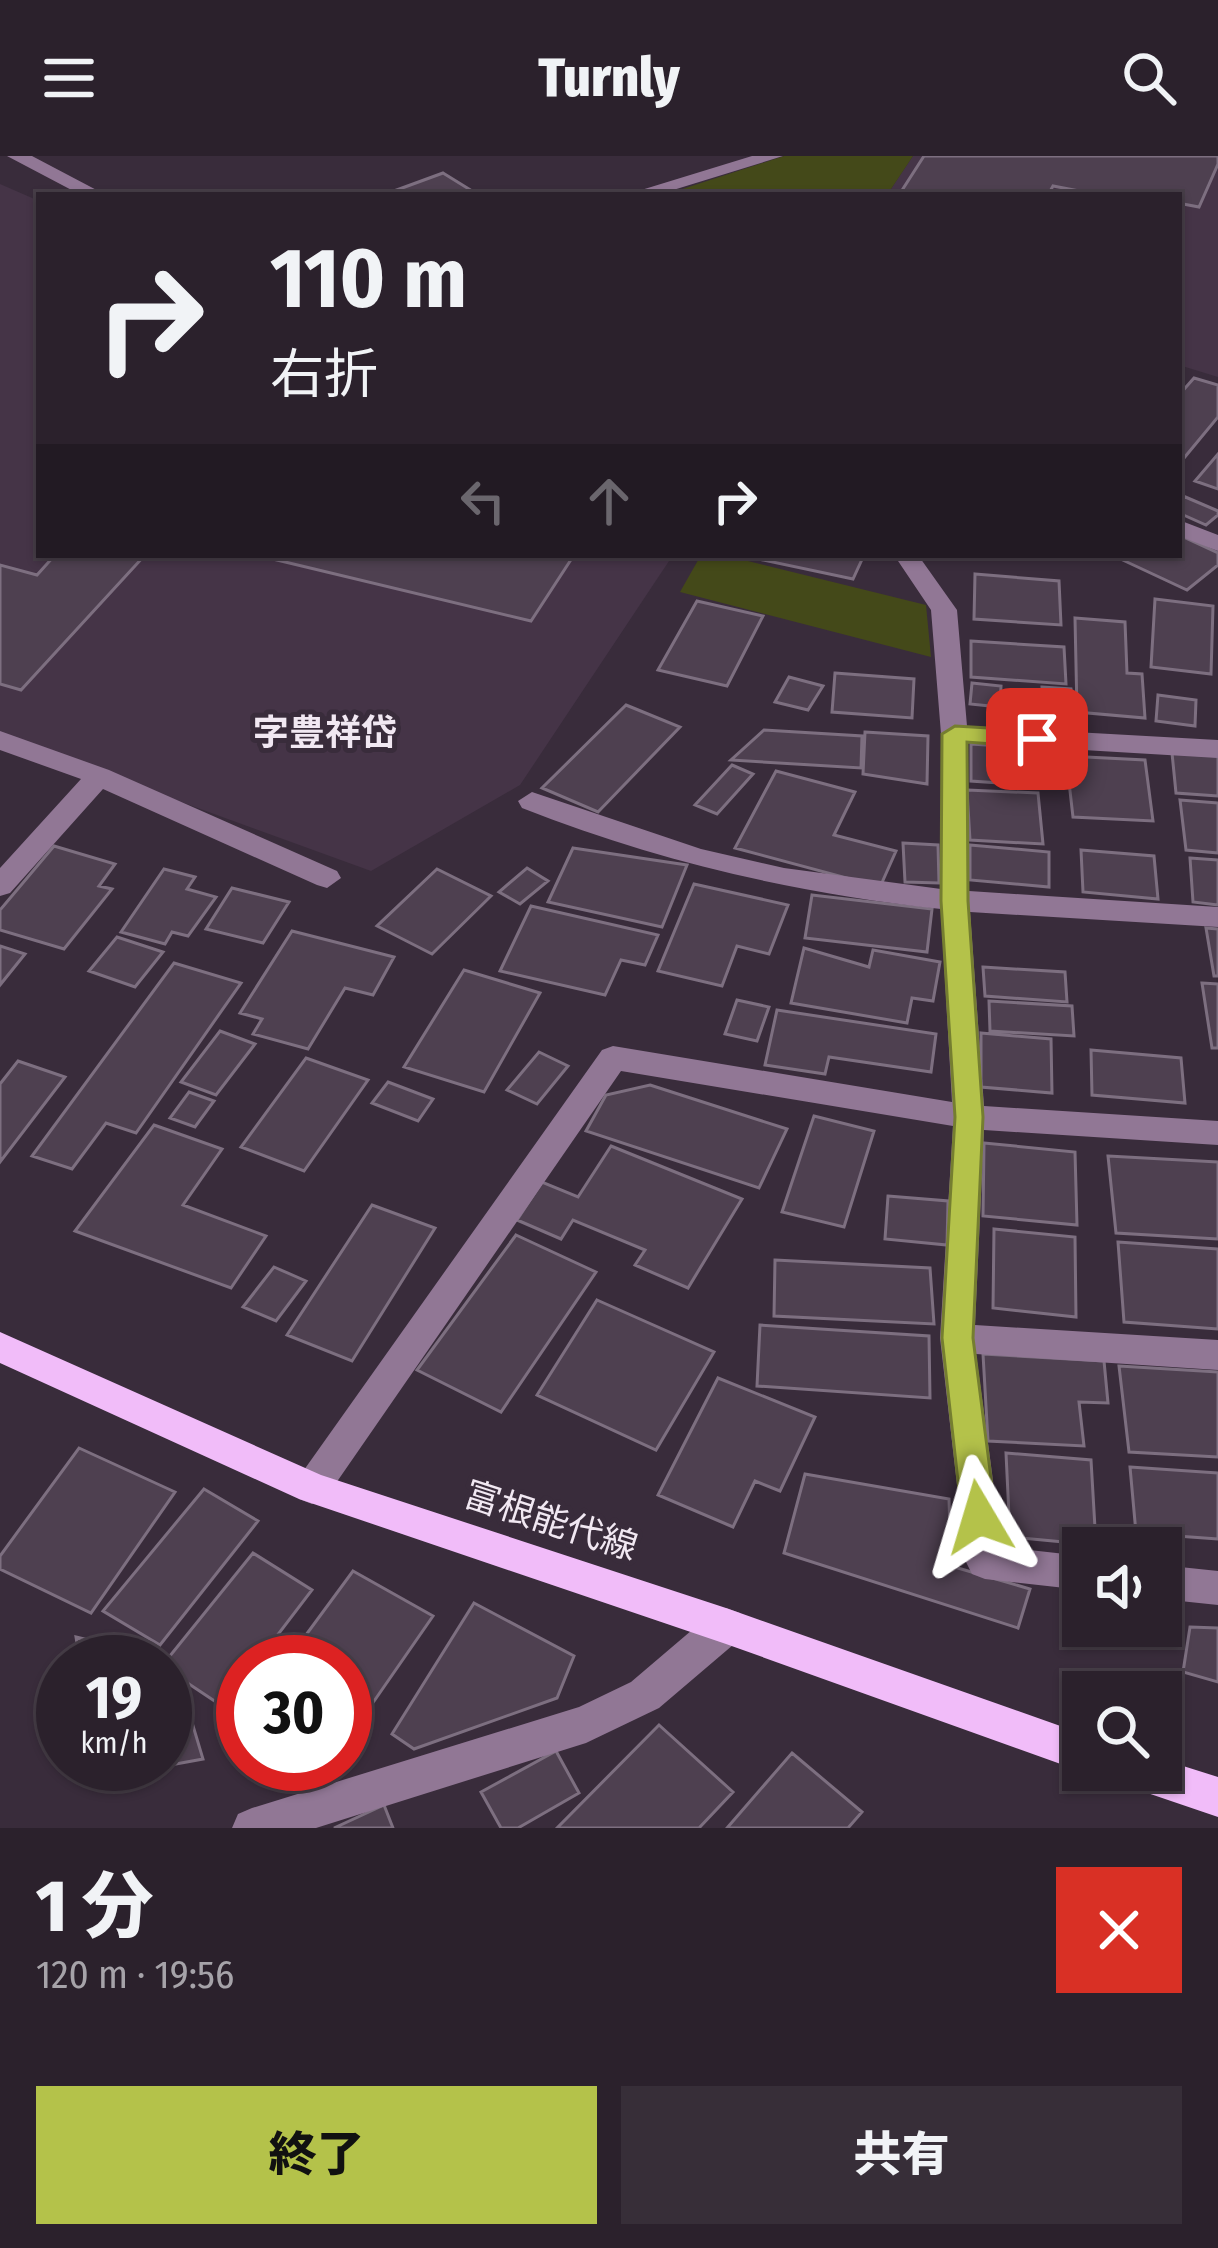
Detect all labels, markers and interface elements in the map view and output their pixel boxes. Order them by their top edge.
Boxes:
icon: menu [36,45,102,111]
icon: search [1116,45,1182,111]
text: Turnly [538,46,680,110]
text: 110 m [270,228,467,329]
icon: right [72,240,228,396]
text: 右折 [270,343,378,407]
icon: left [450,468,516,534]
icon: ahead [576,468,642,534]
icon: right [702,468,768,534]
pin [986,688,1088,790]
icon: arrive [1004,706,1070,772]
district label: 字豊祥岱 [253,711,397,755]
position arrow [916,1454,1042,1580]
street label: 富根能代線 [458,1472,643,1570]
map controls [1062,1527,1182,1791]
button: sound [1062,1527,1182,1647]
speed limit sign: 30 [216,1635,372,1791]
text: 19 [86,1662,142,1734]
button: search [1062,1671,1182,1791]
text: km/h [81,1725,147,1761]
text: 1 分 [36,1864,154,1950]
button: close [1056,1867,1182,1993]
text: 120 m · 19:56 [36,1952,234,1998]
button: 終了 [36,2086,597,2224]
button: 共有 [621,2086,1182,2224]

